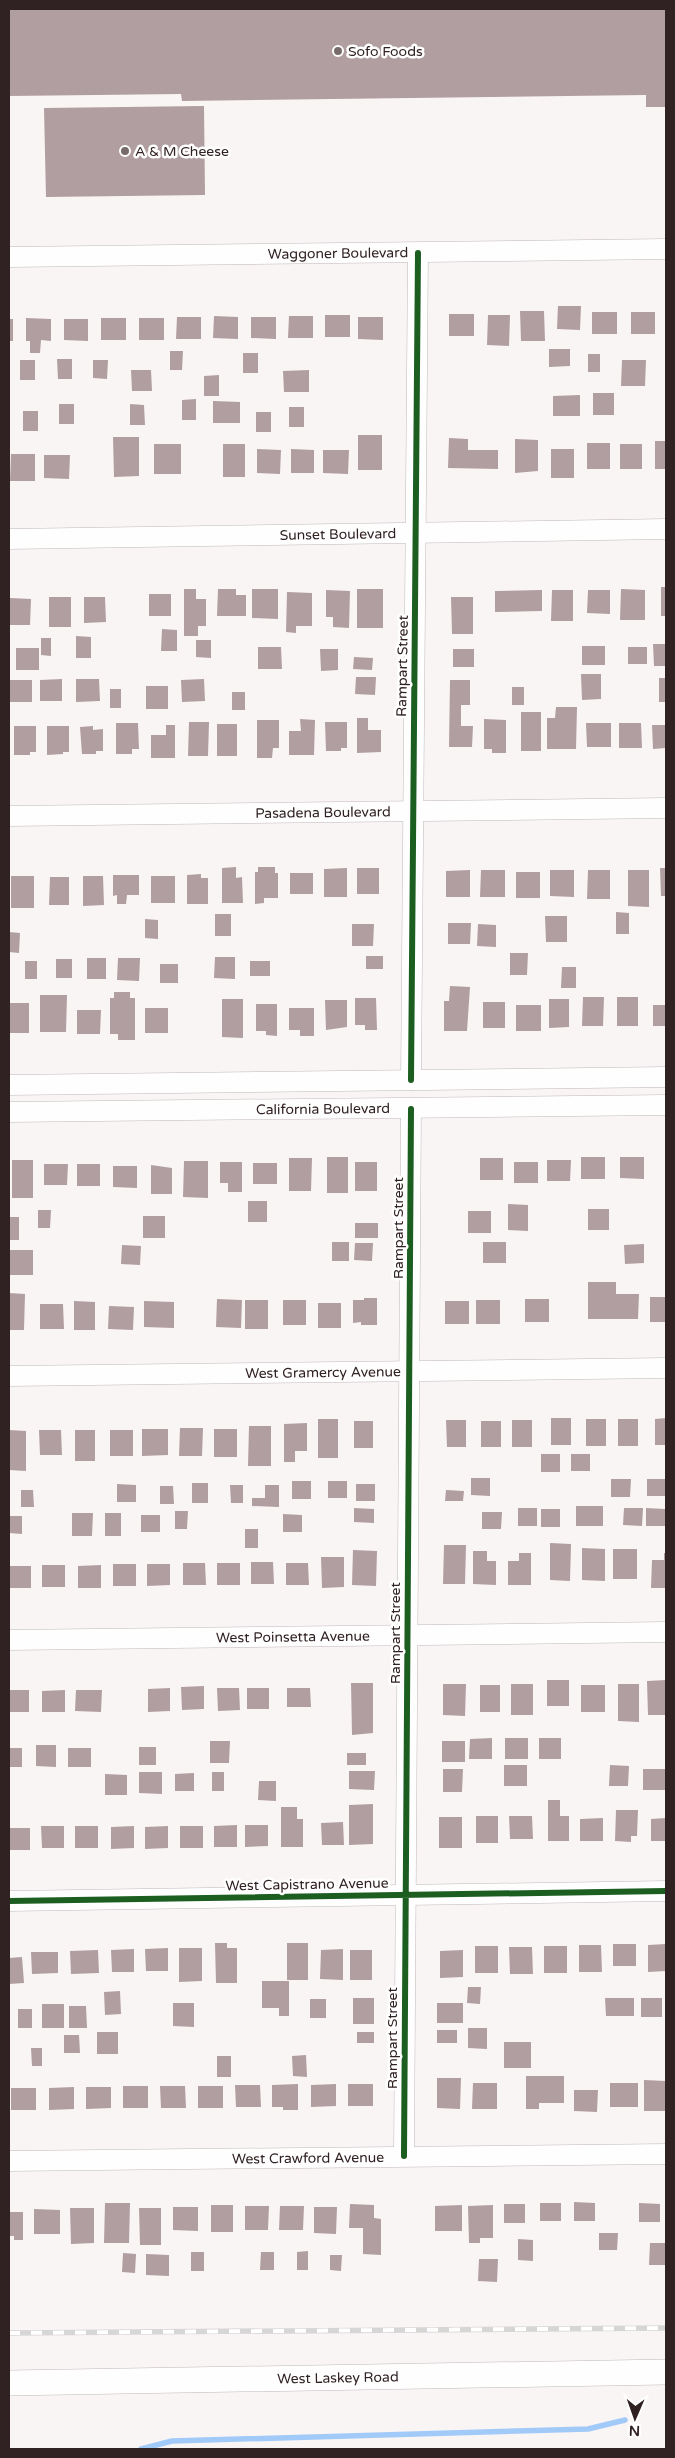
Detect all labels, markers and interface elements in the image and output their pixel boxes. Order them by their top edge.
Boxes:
place label: Sofo Foods [348,43,423,60]
marker: Sofo Foods [332,45,344,57]
place label: A & M Cheese [135,143,229,160]
marker: A & M Cheese [119,145,131,157]
street label: Waggoner Boulevard [268,244,408,263]
street label: Sunset Boulevard [280,525,396,544]
street label: Rampart Street [393,614,412,717]
street label: Pasadena Boulevard [255,803,391,822]
street label: California Boulevard [256,1100,390,1118]
street label: Rampart Street [390,1176,407,1279]
street label: West Gramercy Avenue [245,1363,401,1382]
street label: Rampart Street [387,1581,404,1684]
street label: West Poinsetta Avenue [216,1628,370,1646]
street label: West Capistrano Avenue [225,1875,389,1894]
street label: Rampart Street [384,1986,401,2089]
street label: West Crawford Avenue [232,2149,384,2168]
street label: West Laskey Road [277,2368,399,2388]
north arrow [610,2393,660,2443]
text: N [629,2422,640,2439]

